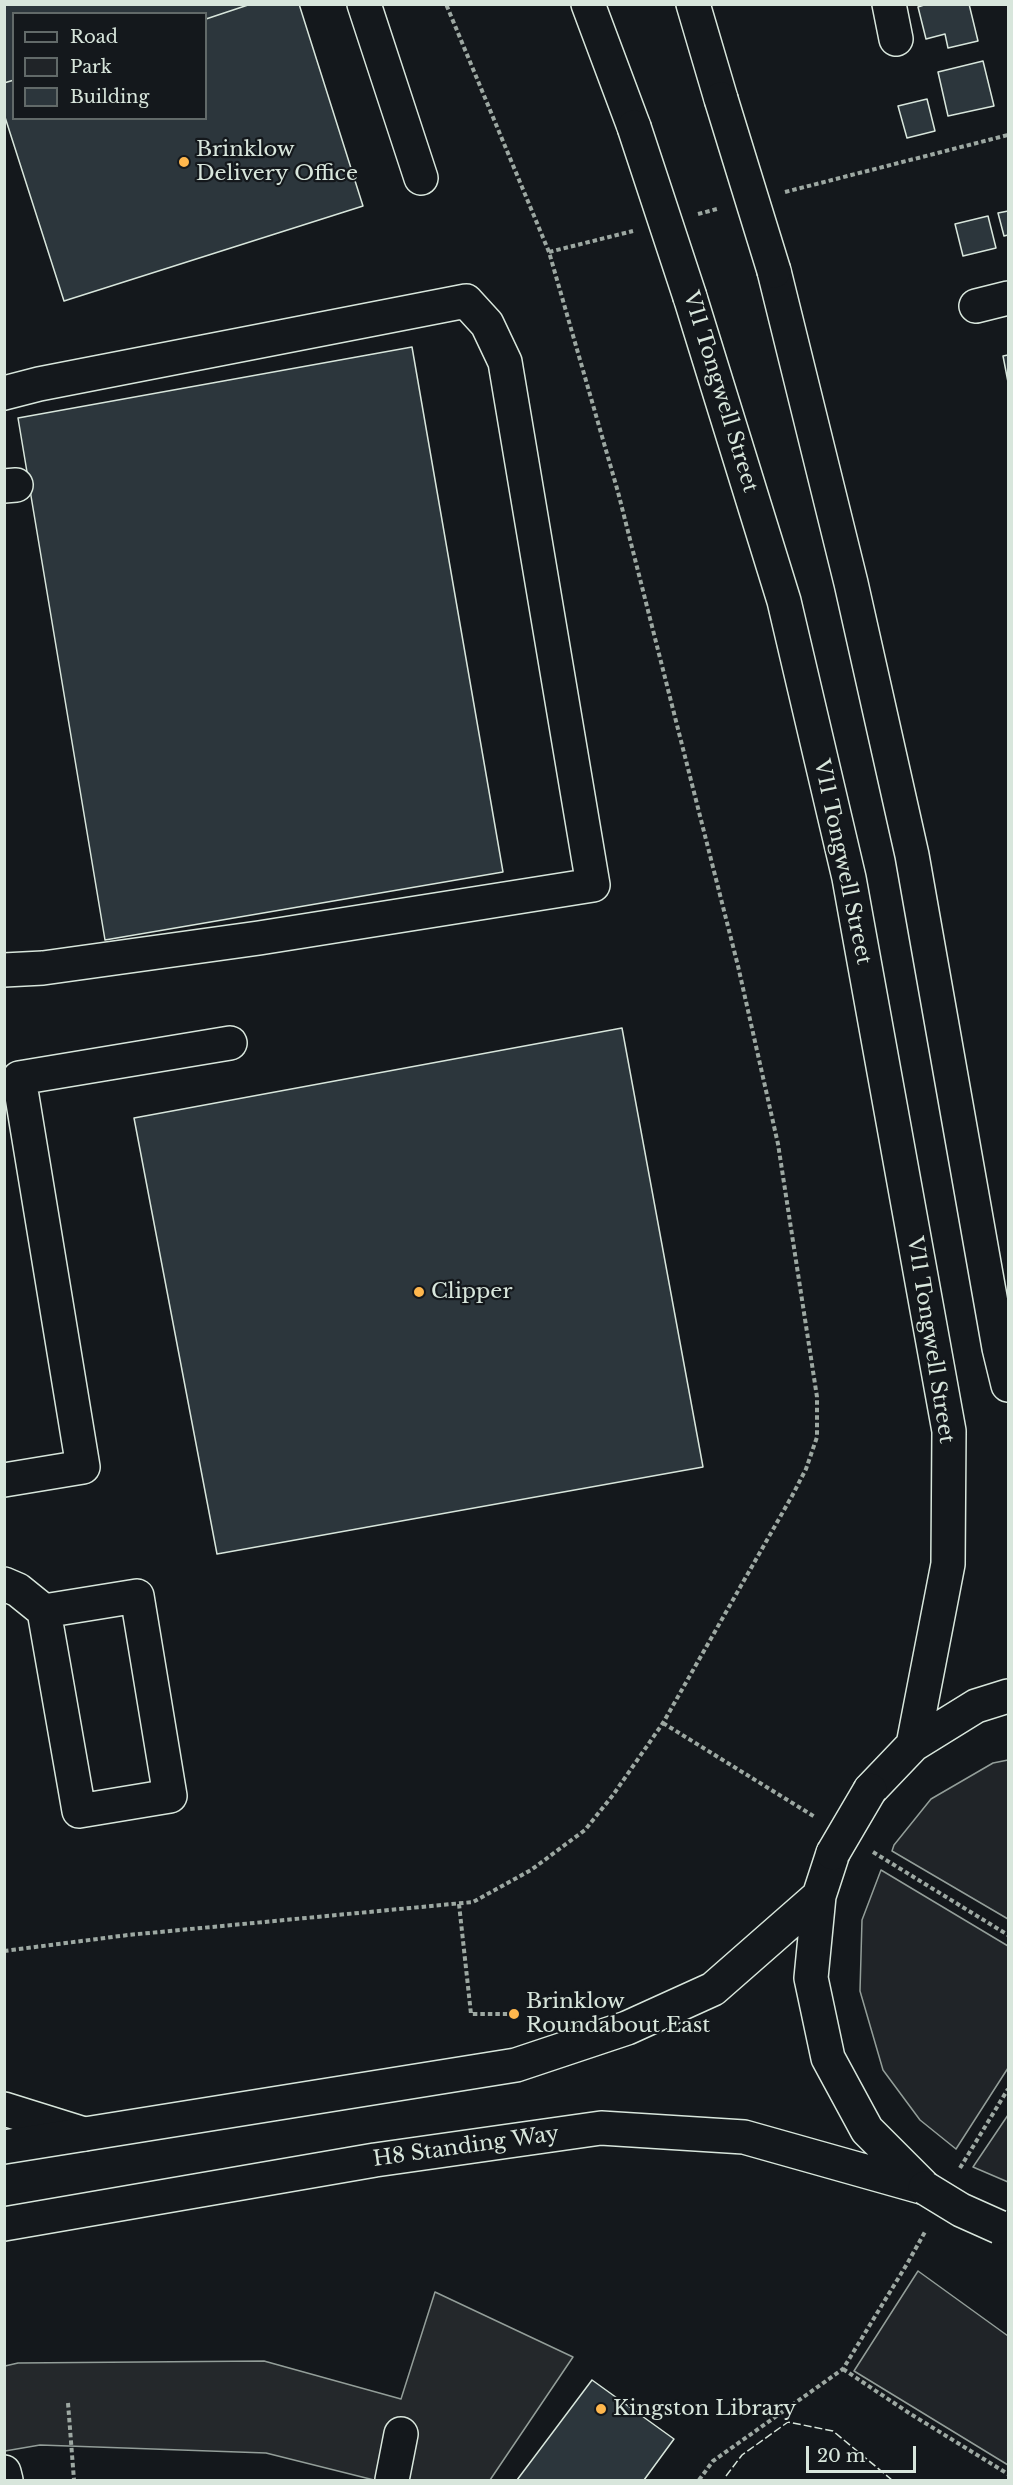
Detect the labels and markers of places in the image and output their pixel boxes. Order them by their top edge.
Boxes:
place label: Brinklow Delivery Office [196,137,358,187]
marker: Brinklow Delivery Office [177,155,191,169]
place label: Clipper [431,1279,512,1305]
marker: Clipper [412,1285,426,1299]
place label: Brinklow Roundabout East [526,1989,710,2039]
marker: Brinklow Roundabout East [507,2007,521,2021]
place label: Kingston Library [613,2396,797,2422]
marker: Kingston Library [594,2402,608,2416]

